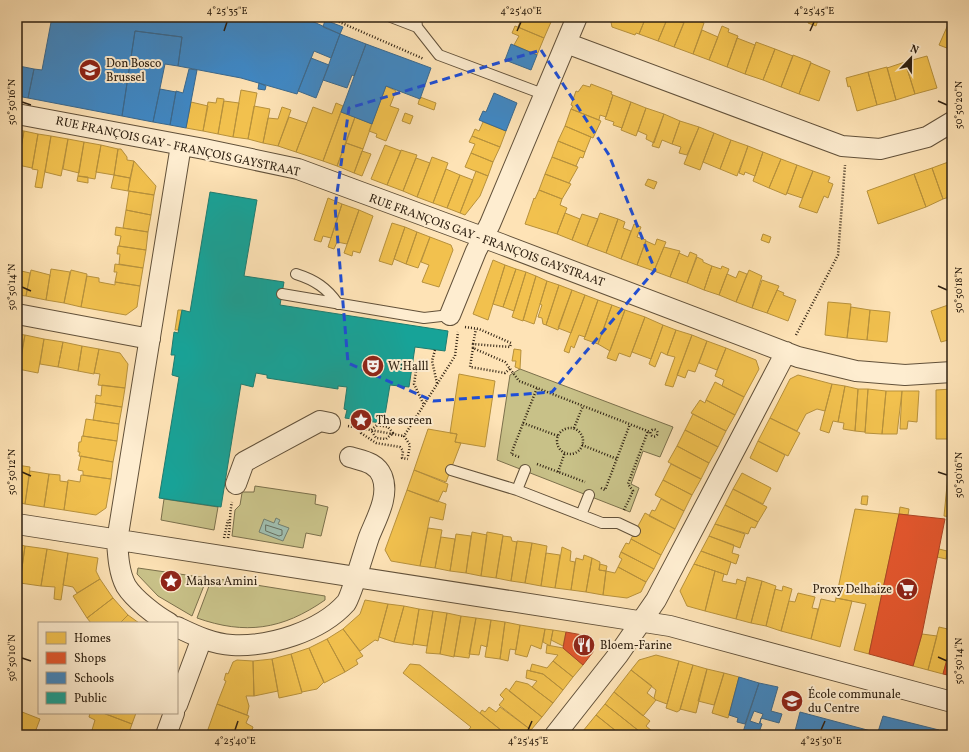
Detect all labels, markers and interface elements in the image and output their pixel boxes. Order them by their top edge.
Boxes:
text: 4°25'35"E [207,4,247,18]
text: 4°25'40"E [500,4,542,18]
text: 4°25'45"E [794,4,834,18]
north arrow [891,38,931,78]
text: N [908,42,921,59]
place label: Don Bosco Brussel [106,56,161,86]
school or university icon: Don Bosco Brussel [77,57,103,83]
text: 50°50'16"N [5,78,19,125]
text: 50°50'20"N [952,80,966,129]
street label: RUE FRANÇOIS GAY - FRANÇOIS GAYSTRAAT [54,113,302,181]
street label: RUE FRANÇOIS GAY - FRANÇOIS GAYSTRAAT [367,191,607,291]
text: 50°50'14"N [5,263,19,310]
text: 50°50'18"N [952,266,966,313]
theatre icon: W:Halll [360,353,386,379]
place label: W:Halll [388,359,429,375]
place icon: The screen [348,407,374,433]
place label: The screen [376,413,432,429]
text: 50°50'12"N [5,448,19,495]
text: 50°50'16"N [952,451,966,498]
place icon: Mahsa Amini [158,568,184,594]
place label: Mahsa Amini [186,574,258,590]
supermarket icon: Proxy Delhaize [894,576,920,602]
place label: Proxy Delhaize [813,582,892,598]
legend [38,622,178,714]
text: Homes [74,631,111,647]
restaurant icon: Bloem-Farine [571,632,597,658]
text: 50°50'10"N [5,634,19,682]
text: 50°50'14"N [952,637,966,684]
place label: Bloem-Farine [600,638,672,654]
text: Shops [74,651,106,667]
text: Schools [74,671,114,687]
place label: École communale du Centre [808,686,901,717]
school or university icon: École communale du Centre [779,688,805,714]
text: Public [74,691,107,707]
text: 4°25'40"E [214,734,256,748]
text: 4°25'45"E [508,734,548,748]
text: 4°25'50"E [800,734,842,748]

